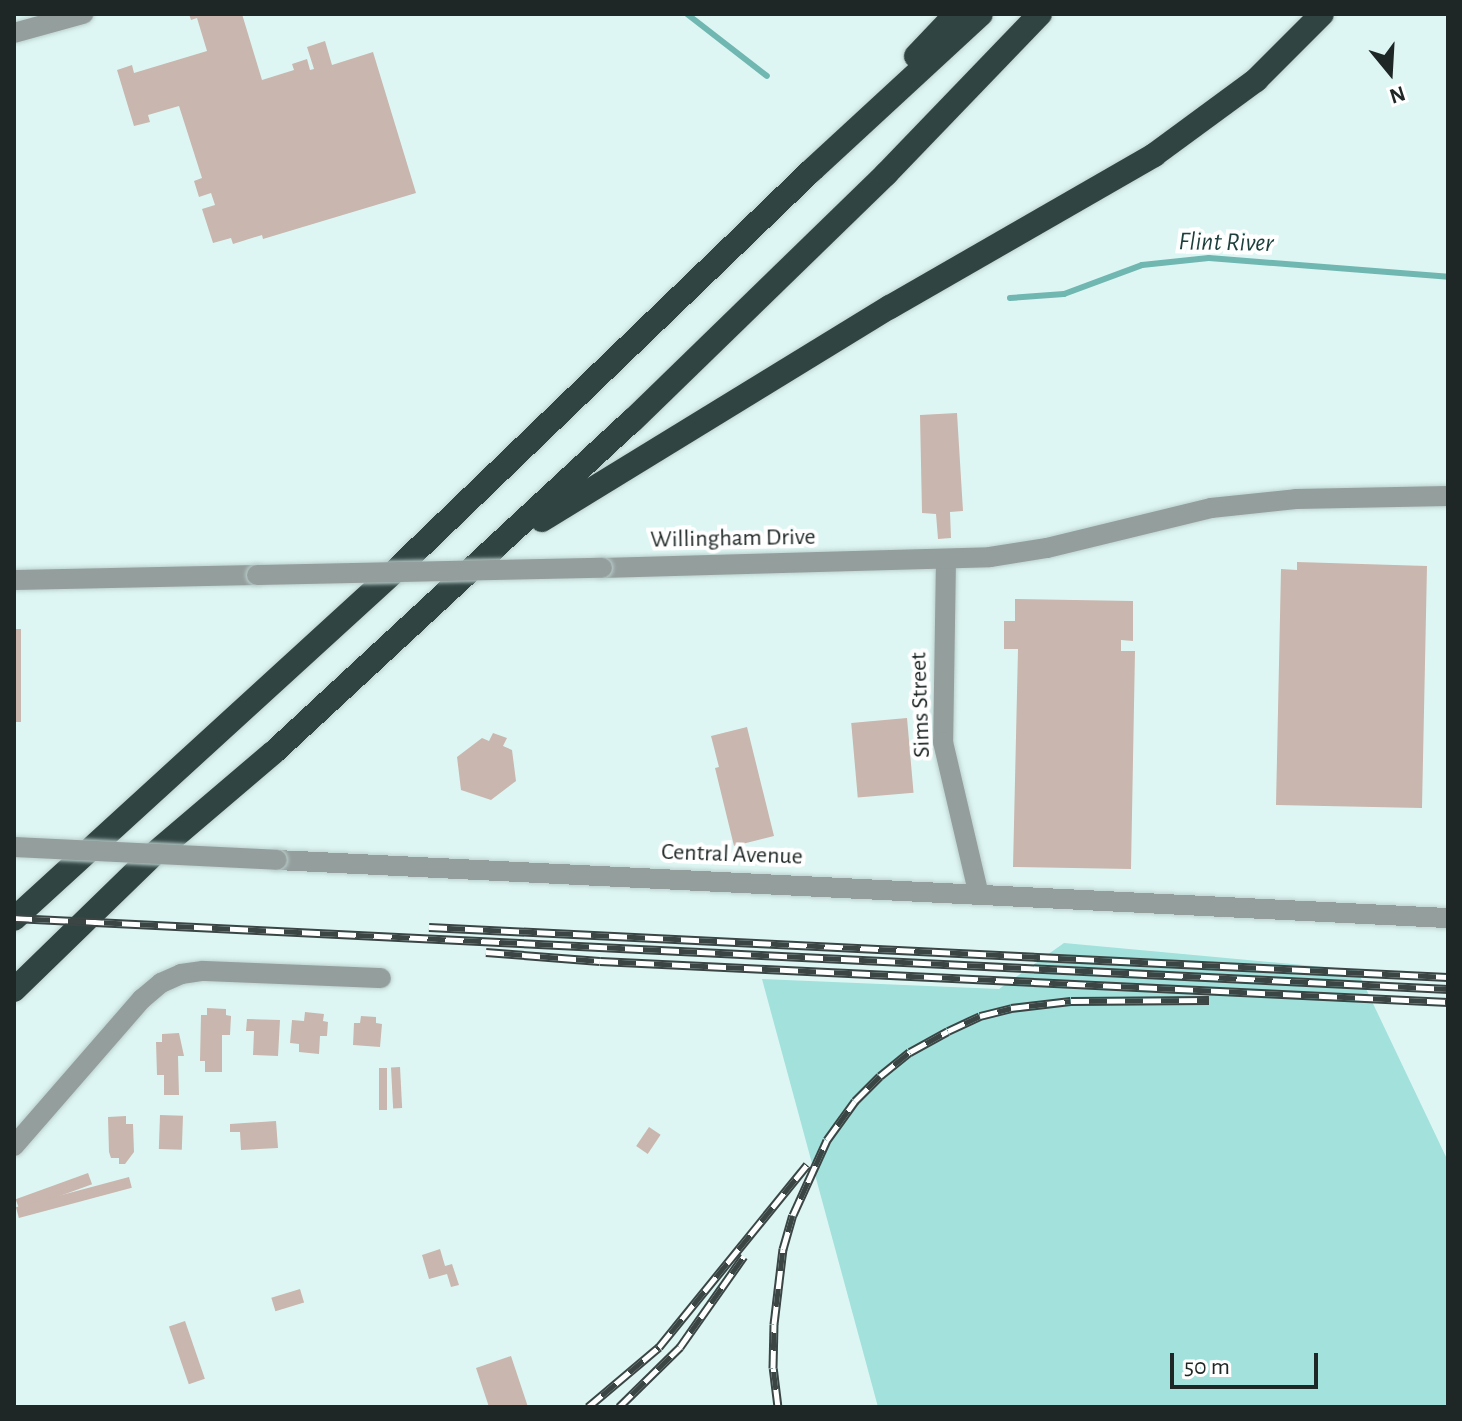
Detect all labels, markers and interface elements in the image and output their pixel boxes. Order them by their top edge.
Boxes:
north arrow [1350,32,1430,112]
text: N [1387,82,1408,108]
water label: Flint River [1178,227,1274,259]
street label: Willingham Drive [650,523,816,555]
street label: Sims Street [905,652,937,758]
street label: Central Avenue [661,838,803,872]
scale bar [1174,1337,1322,1387]
text: 50 m [1184,1355,1230,1379]

